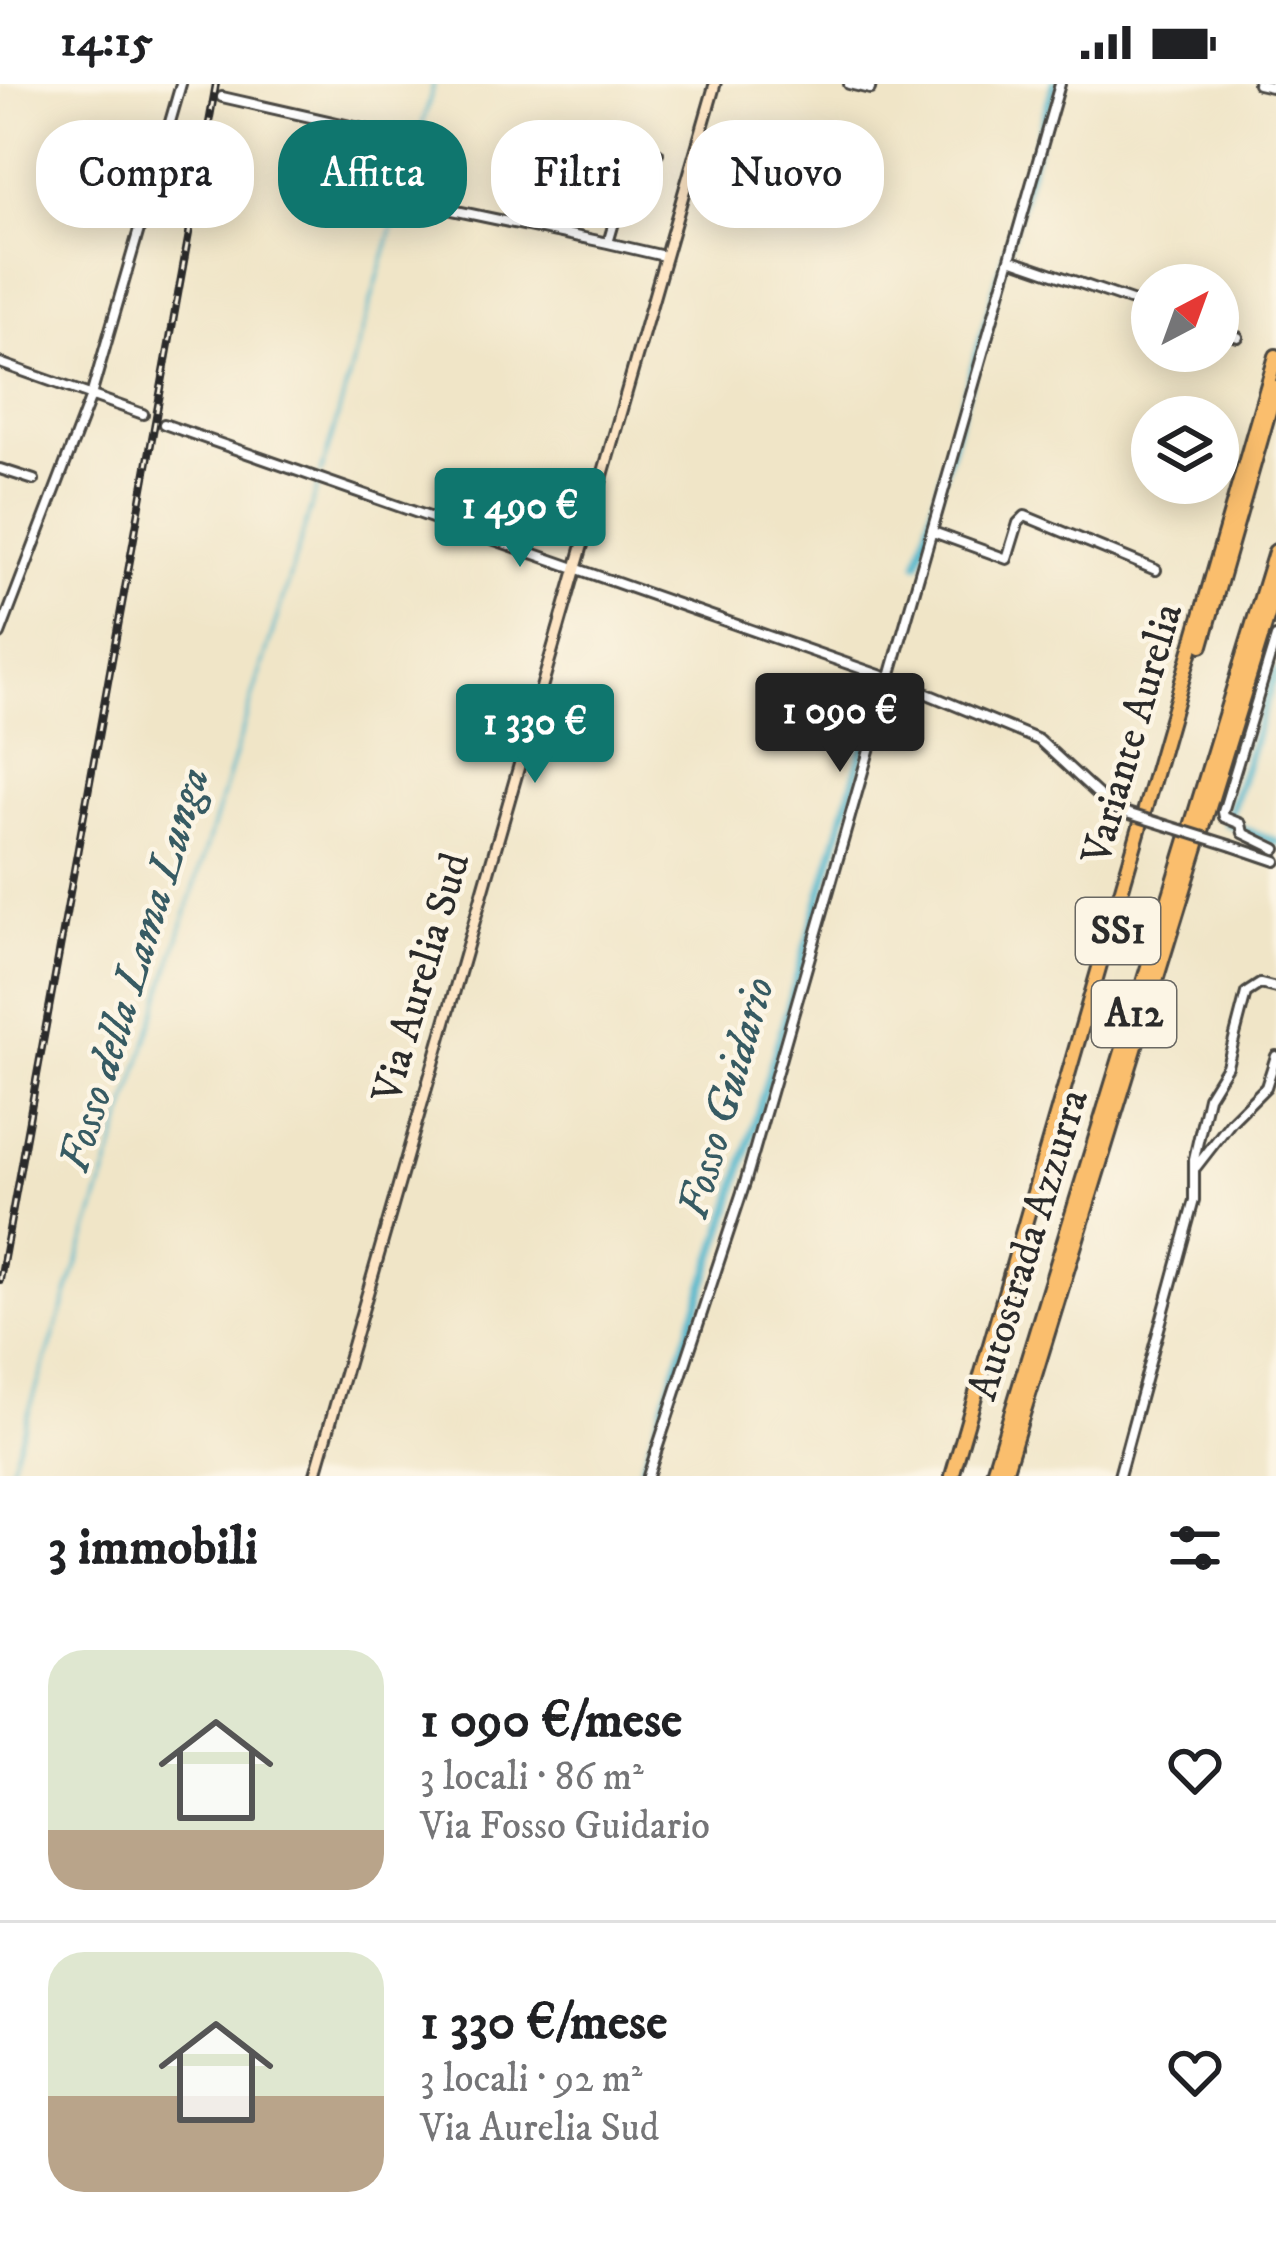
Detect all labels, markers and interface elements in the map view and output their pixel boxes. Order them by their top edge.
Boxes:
text: 14:15 [60,14,153,70]
chip: Compra [36,120,254,228]
chip: Affitta [278,120,467,228]
chip: Filtri [491,120,663,228]
chip: Nuovo [687,120,884,228]
north arrow [1131,264,1239,372]
map controls [1131,264,1239,504]
button: layers [1131,396,1239,504]
pin: 1 490 € [409,468,631,570]
text: 1 490 € [462,482,578,531]
street label: Variante Aurelia [1071,597,1195,871]
pin: 1 090 € [729,673,951,775]
pin: 1 330 € [424,684,646,786]
text: 1 090 € [782,687,898,736]
text: 1 330 € [483,698,587,747]
water label: Fosso della Lama Lunga [47,761,223,1179]
street label: Via Aurelia Sud [361,847,482,1110]
road number: SS1 [1076,898,1160,964]
water label: Fosso Guidario [666,971,788,1225]
road number: A12 [1092,981,1176,1047]
street label: Autostrada Azzurra [957,1083,1101,1407]
icon: filters [1162,1515,1228,1581]
text: 3 immobili [48,1516,258,1580]
text: 1 090 €/mese [420,1689,682,1753]
icon: home [144,1698,288,1842]
icon: heart [1162,1737,1228,1803]
text: 3 locali · 86 m² [420,1753,644,1802]
text: Via Fosso Guidario [420,1802,710,1851]
text: 1 330 €/mese [420,1991,667,2055]
icon: home [144,2000,288,2144]
icon: heart [1162,2039,1228,2105]
text: 3 locali · 92 m² [420,2055,642,2104]
text: Via Aurelia Sud [420,2104,659,2153]

